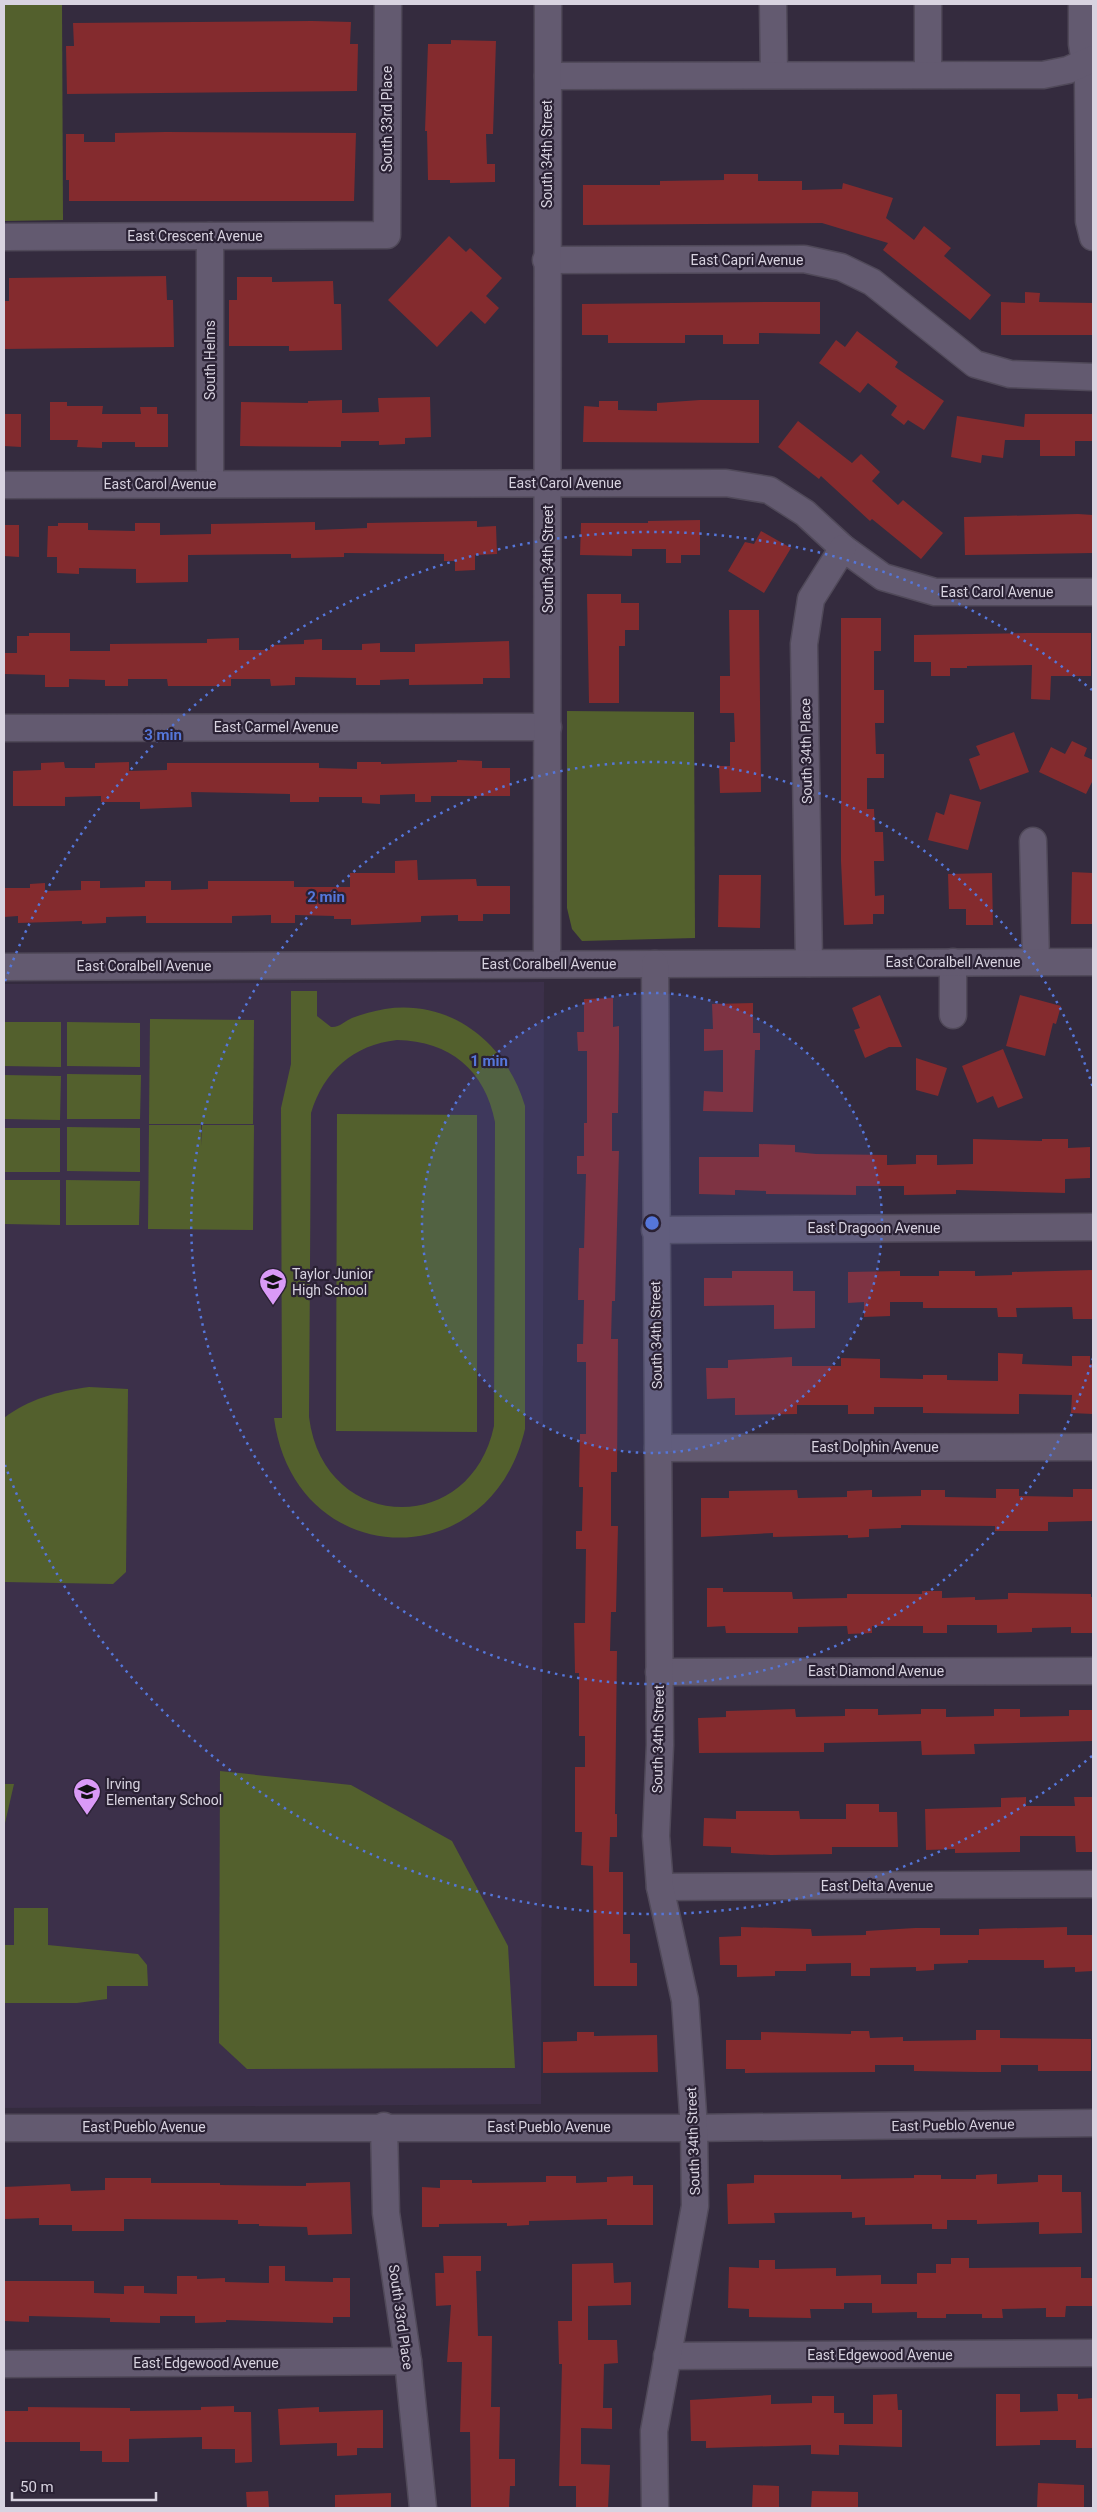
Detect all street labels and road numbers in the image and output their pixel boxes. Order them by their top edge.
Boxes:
street label: South 33rd Place [379,66,395,172]
street label: South 34th Street [539,99,555,208]
street label: East Crescent Avenue [127,228,263,244]
street label: East Capri Avenue [691,252,803,268]
street label: South Helms [202,320,218,400]
street label: East Carol Avenue [509,475,621,491]
street label: East Carol Avenue [104,476,216,492]
street label: South 34th Street [540,504,556,613]
street label: East Carol Avenue [941,584,1053,600]
street label: South 34th Place [797,698,815,804]
street label: East Carmel Avenue [214,719,338,735]
street label: East Coralbell Avenue [886,954,1020,970]
street label: East Coralbell Avenue [482,956,616,972]
street label: East Coralbell Avenue [77,958,211,974]
street label: East Dragoon Avenue [808,1220,940,1236]
street label: South 34th Street [647,1280,665,1389]
street label: East Dolphin Avenue [811,1439,939,1455]
street label: East Diamond Avenue [808,1663,944,1679]
street label: South 34th Street [649,1684,667,1793]
street label: East Delta Avenue [821,1878,933,1894]
street label: South 34th Street [683,2086,703,2195]
street label: East Pueblo Avenue [891,2116,1015,2134]
street label: East Pueblo Avenue [82,2119,206,2135]
street label: East Pueblo Avenue [487,2119,611,2135]
street label: South 33rd Place [386,2263,416,2371]
street label: East Edgewood Avenue [807,2347,953,2363]
street label: East Edgewood Avenue [133,2355,279,2371]

